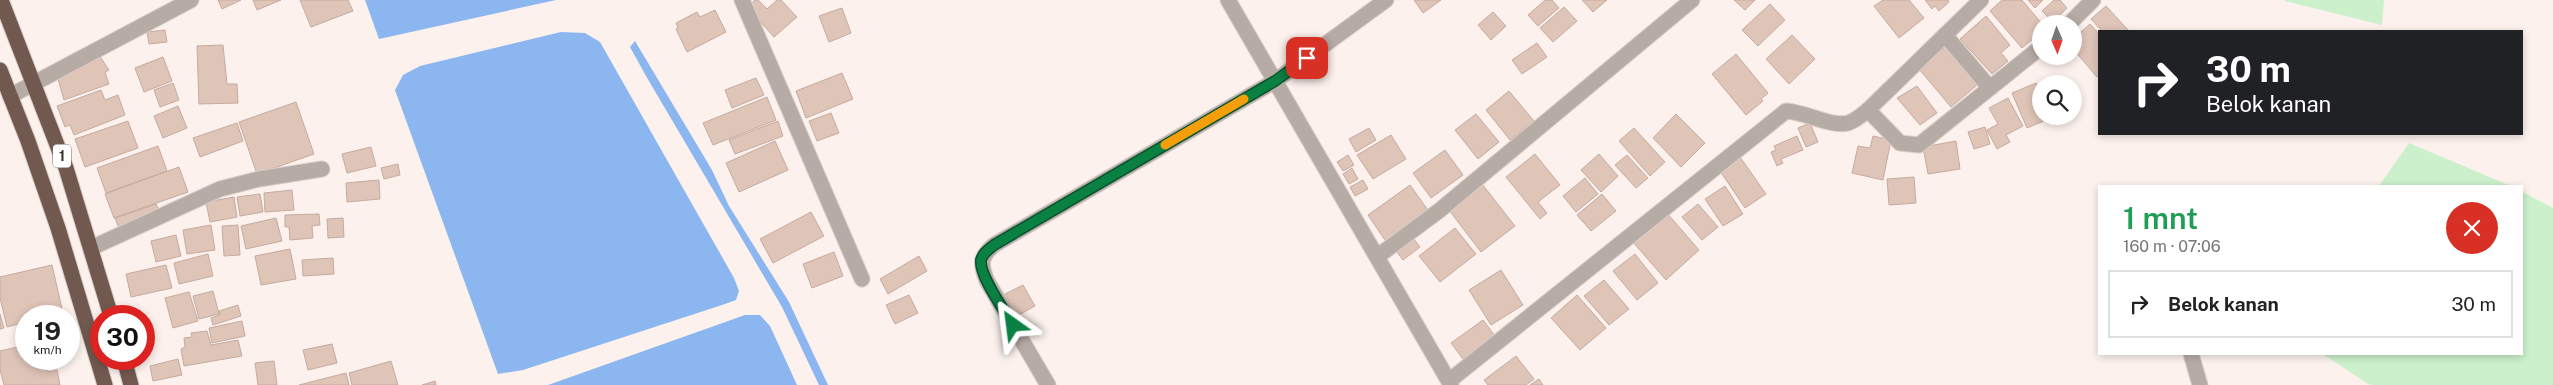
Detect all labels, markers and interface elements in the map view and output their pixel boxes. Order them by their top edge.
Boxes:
north arrow [2032,15,2082,65]
map controls [2032,15,2082,125]
pin [1286,37,1328,79]
icon: arrive [1293,44,1321,72]
text: 30 m [2206,49,2291,90]
icon: right [2123,50,2188,115]
button: search [2032,75,2082,125]
text: Belok kanan [2206,91,2331,117]
road number: 1 [53,144,71,168]
text: 1 mnt [2123,200,2198,236]
button: close [2446,202,2498,254]
text: 160 m · 07:06 [2123,237,2221,256]
icon: right [2125,290,2153,318]
text: Belok kanan [2168,293,2279,315]
text: 30 m [2451,293,2496,315]
position arrow [986,298,1038,350]
speed limit sign: 30 [90,305,155,370]
text: 19 [34,316,61,346]
text: km/h [33,343,62,357]

